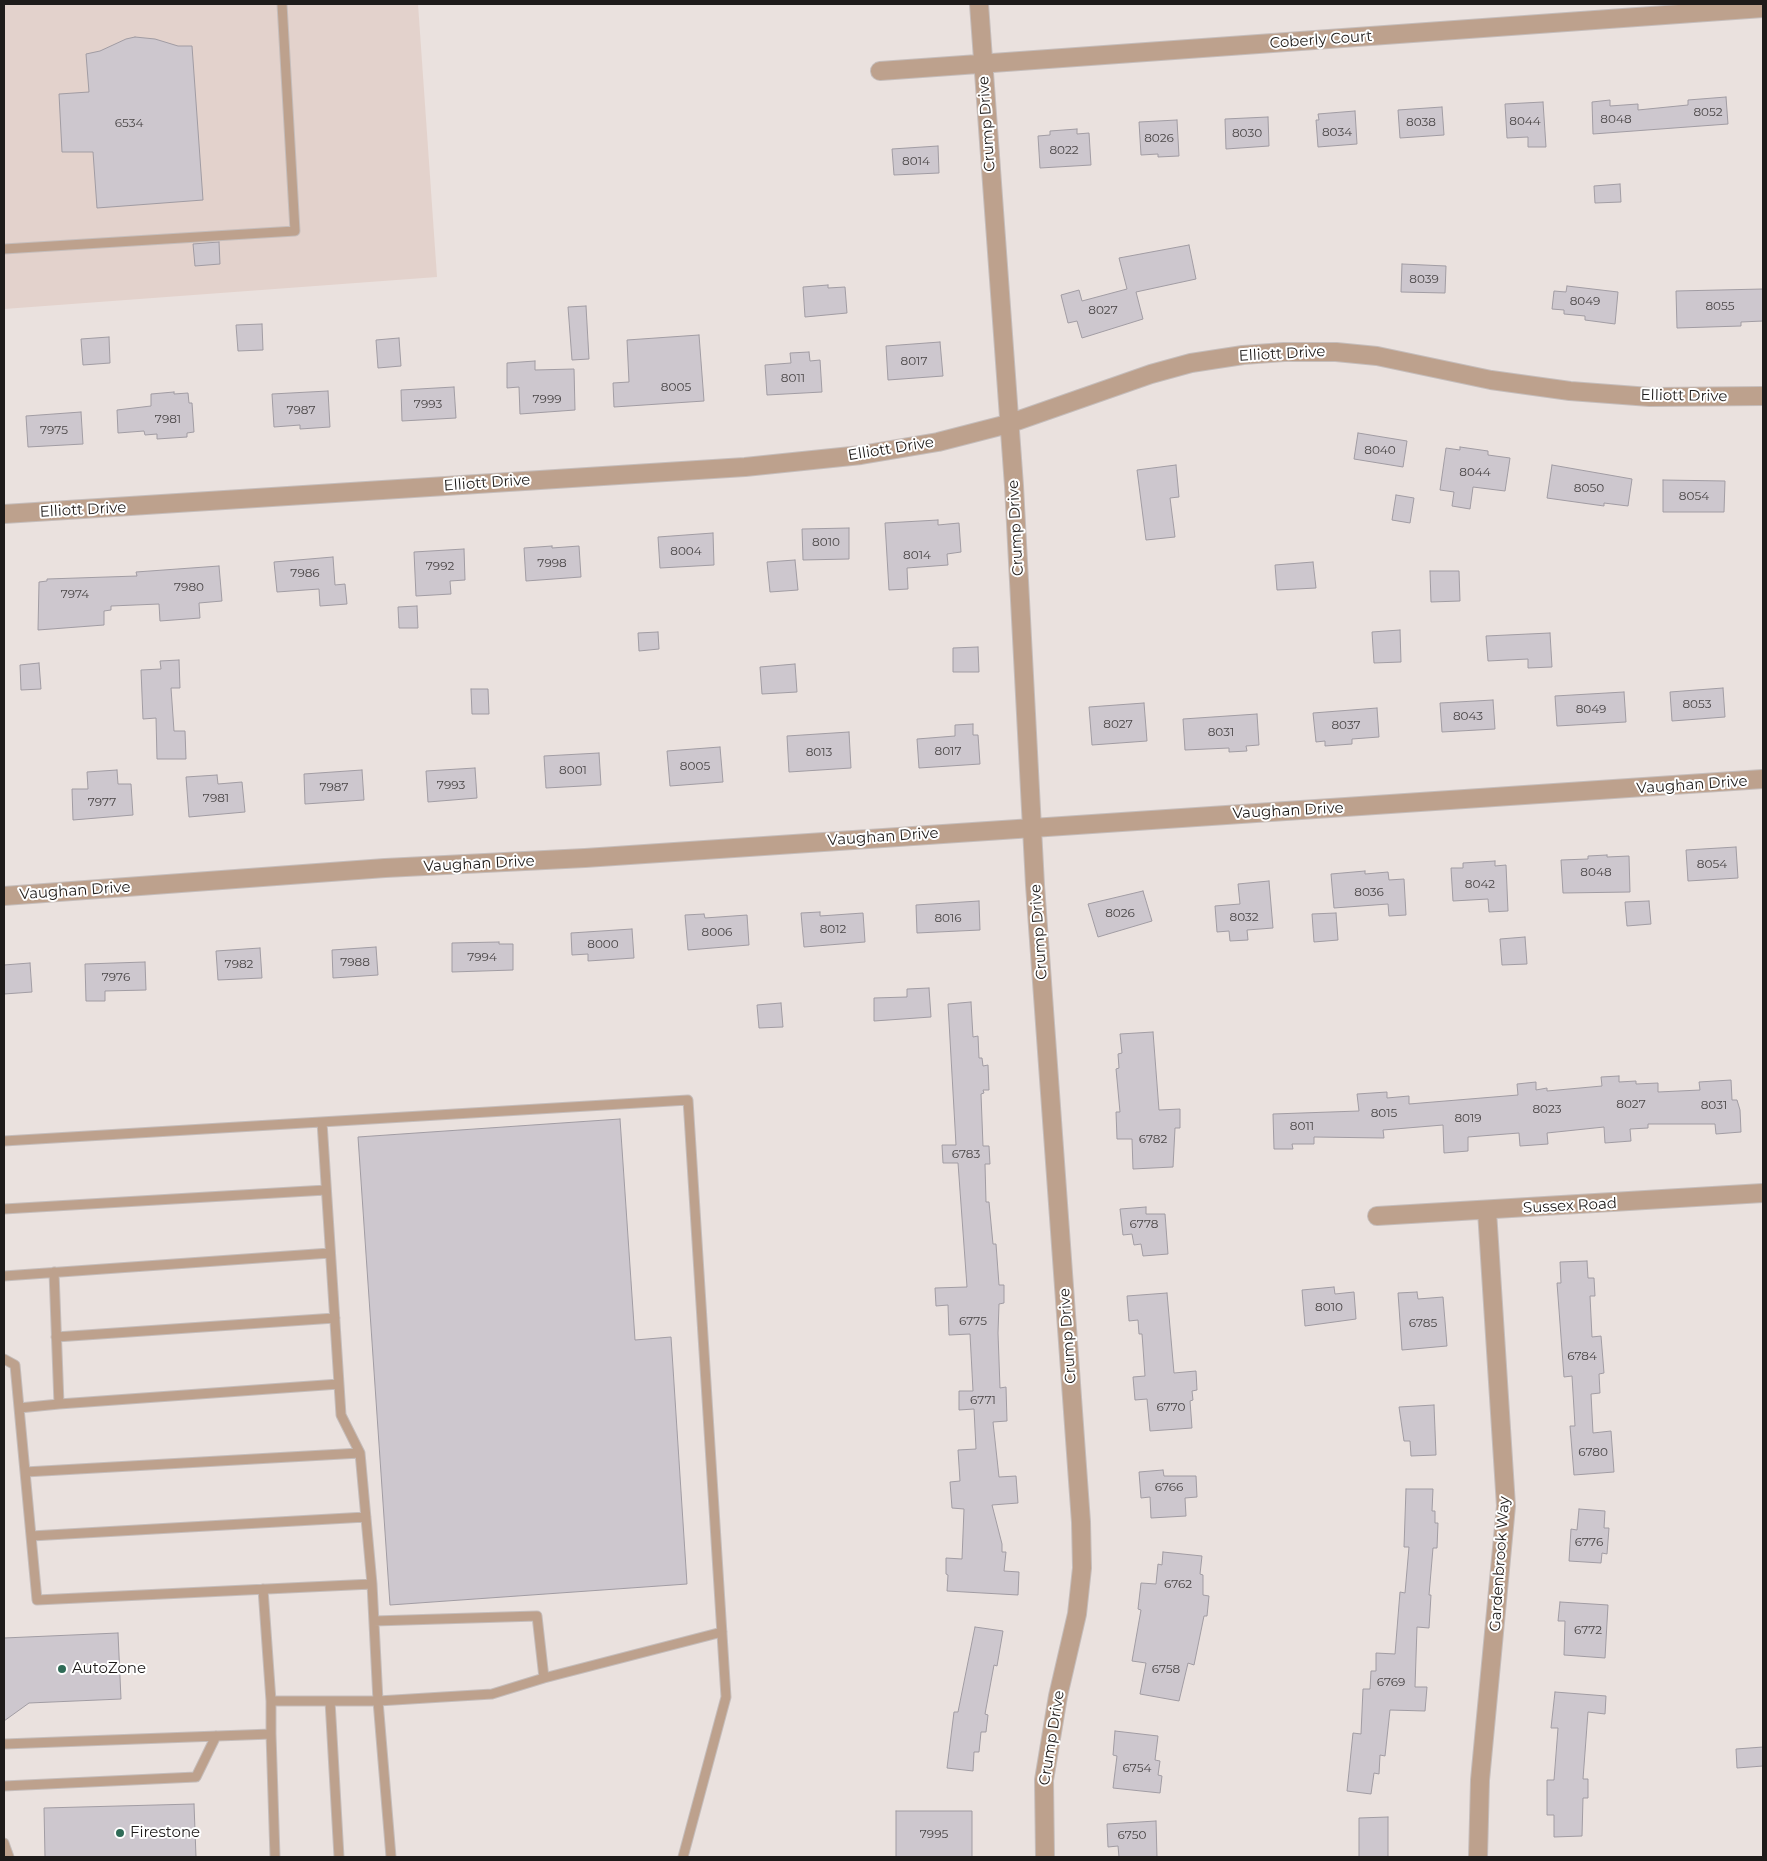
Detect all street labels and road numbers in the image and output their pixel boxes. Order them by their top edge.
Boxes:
street label: Coberly Court [1269,27,1373,53]
street label: Crump Drive [975,75,999,173]
street label: Elliott Drive [1238,343,1326,365]
street label: Elliott Drive [1640,386,1728,406]
street label: Elliott Drive [847,433,935,465]
street label: Elliott Drive [443,471,531,495]
street label: Crump Drive [1004,480,1028,576]
street label: Elliott Drive [39,499,127,521]
street label: Vaughan Drive [1636,772,1748,798]
street label: Vaughan Drive [1232,799,1344,823]
street label: Vaughan Drive [827,824,939,850]
street label: Vaughan Drive [423,852,535,876]
street label: Vaughan Drive [19,878,131,904]
street label: Crump Drive [1027,883,1051,981]
street label: Sussex Road [1523,1195,1617,1217]
street label: Crump Drive [1056,1287,1080,1385]
street label: Gardenbrook Way [1486,1496,1514,1632]
street label: Crump Drive [1036,1689,1068,1787]

